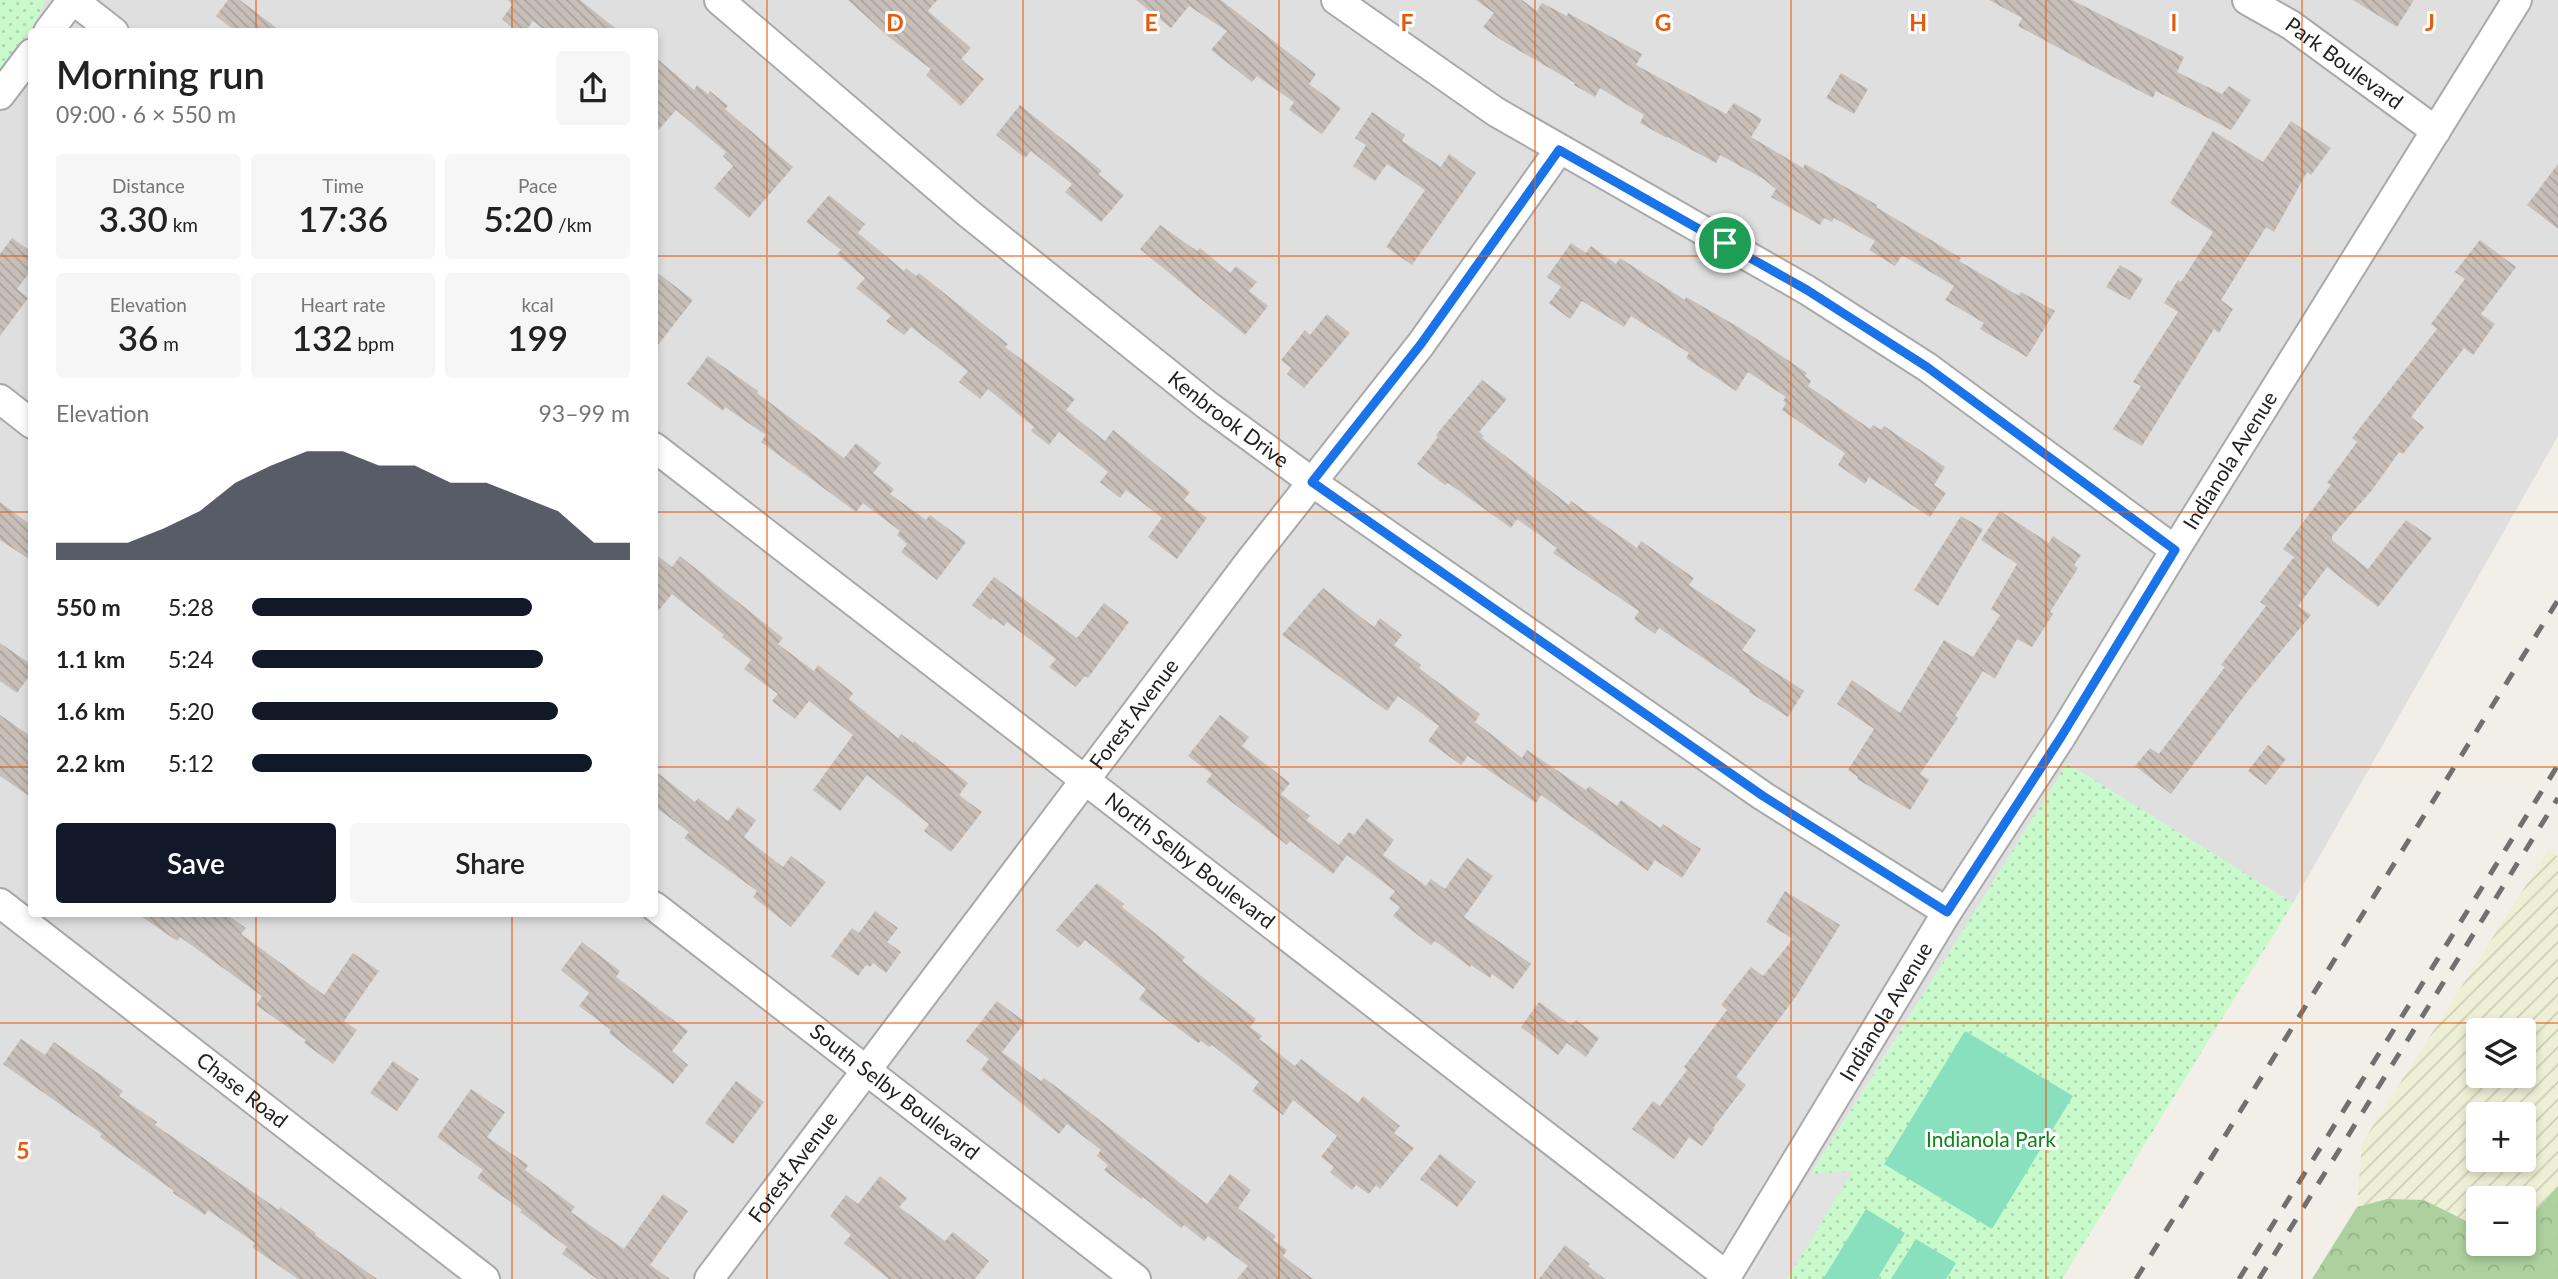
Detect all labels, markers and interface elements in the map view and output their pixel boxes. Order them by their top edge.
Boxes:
text: D [886,8,904,36]
text: E [1144,8,1158,36]
text: F [1400,8,1414,36]
text: G [1655,8,1671,36]
text: H [1909,8,1927,36]
text: I [2171,8,2177,36]
text: J [2425,8,2435,36]
street label: Park Boulevard [2281,11,2408,114]
text: Morning run [56,51,265,97]
button: share [556,51,630,125]
text: 09:00 · 6 × 550 m [56,100,236,128]
text: Distance [112,174,185,197]
text: Time [322,174,364,197]
text: Pace [518,174,557,197]
text: 3.30 [99,197,168,239]
text: 17:36 [298,197,388,239]
text: 5:20 [483,197,553,239]
text: km [168,213,198,236]
text: /km [553,213,592,236]
pin [1695,213,1755,273]
icon: arrive [1706,224,1744,262]
text: Elevation [110,293,187,316]
text: Heart rate [300,293,386,316]
text: kcal [522,293,554,316]
text: 36 [118,316,158,358]
text: 132 [292,316,353,358]
text: 199 [507,316,568,358]
text: m [158,332,179,355]
text: bpm [353,332,394,355]
street label: Kenbrook Drive [1164,365,1294,472]
street label: Indianola Avenue [2177,386,2282,534]
text: Elevation [56,399,149,427]
text: 93–99 m [538,399,630,427]
text: 550 m [56,593,121,621]
text: 5:28 [168,593,214,621]
text: 1.1 km [56,645,125,673]
text: 5:24 [168,645,214,673]
street label: Forest Avenue [1084,653,1183,774]
text: 1.6 km [56,697,125,725]
text: 5:20 [168,697,214,725]
text: 2.2 km [56,749,125,777]
text: 5:12 [168,749,214,777]
street label: North Selby Boulevard [1101,786,1280,933]
button: Save [56,823,336,903]
button: Share [350,823,630,903]
street label: Indianola Avenue [1834,937,1937,1085]
street label: South Selby Boulevard [806,1018,985,1164]
map controls [2466,1018,2536,1256]
button: layers [2466,1018,2536,1088]
street label: Chase Road [192,1046,293,1132]
button: + [2466,1102,2536,1172]
street label: Forest Avenue [742,1106,842,1227]
park label: Indianola Park [1926,1126,2056,1151]
text: 5 [16,1136,30,1164]
button: − [2466,1186,2536,1256]

